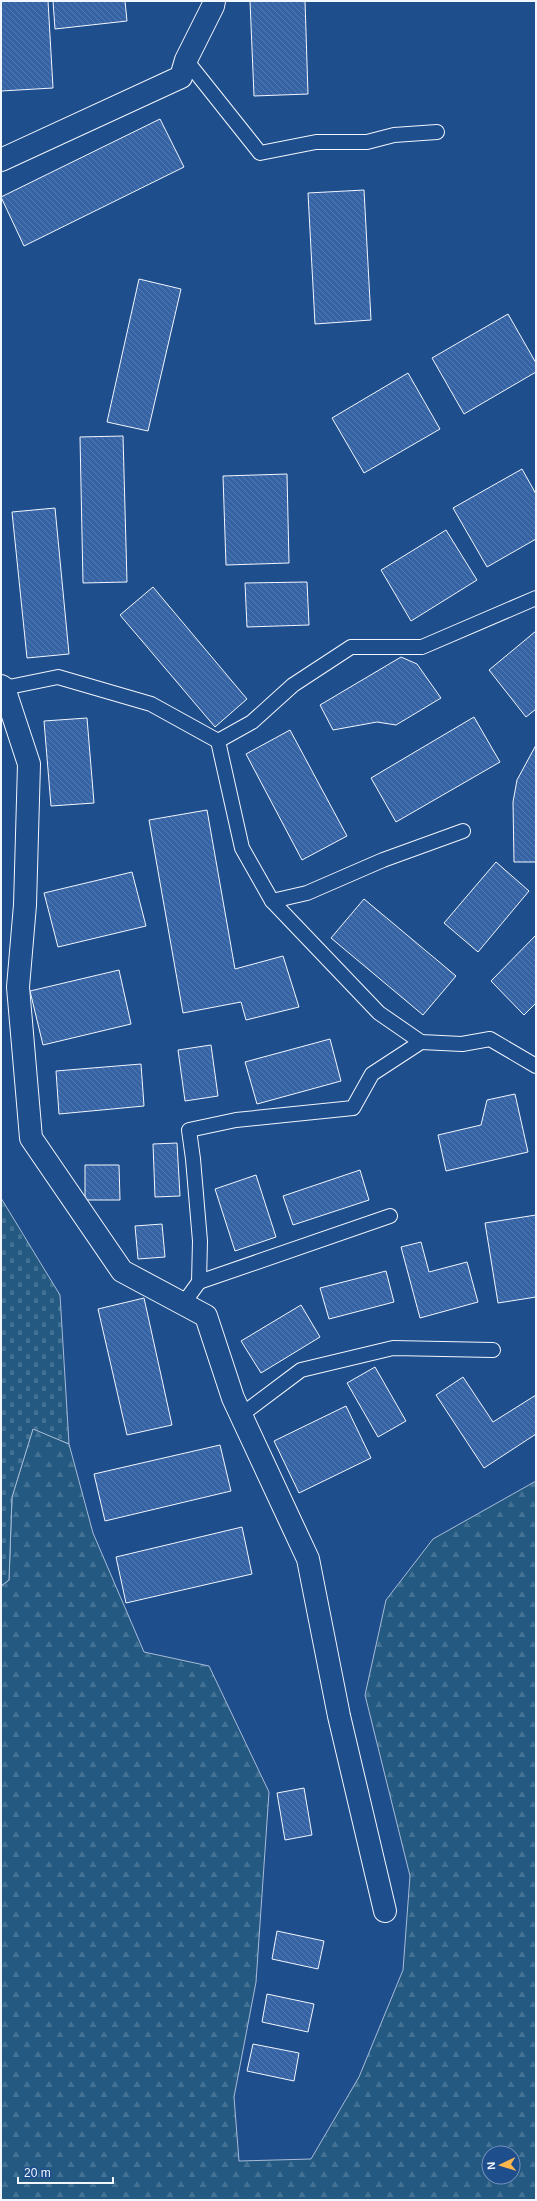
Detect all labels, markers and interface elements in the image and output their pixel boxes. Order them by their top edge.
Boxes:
north arrow [481,2145,521,2185]
scale bar [18,2159,113,2185]
text: N [485,2161,497,2170]
text: 20 m [24,2166,51,2180]

